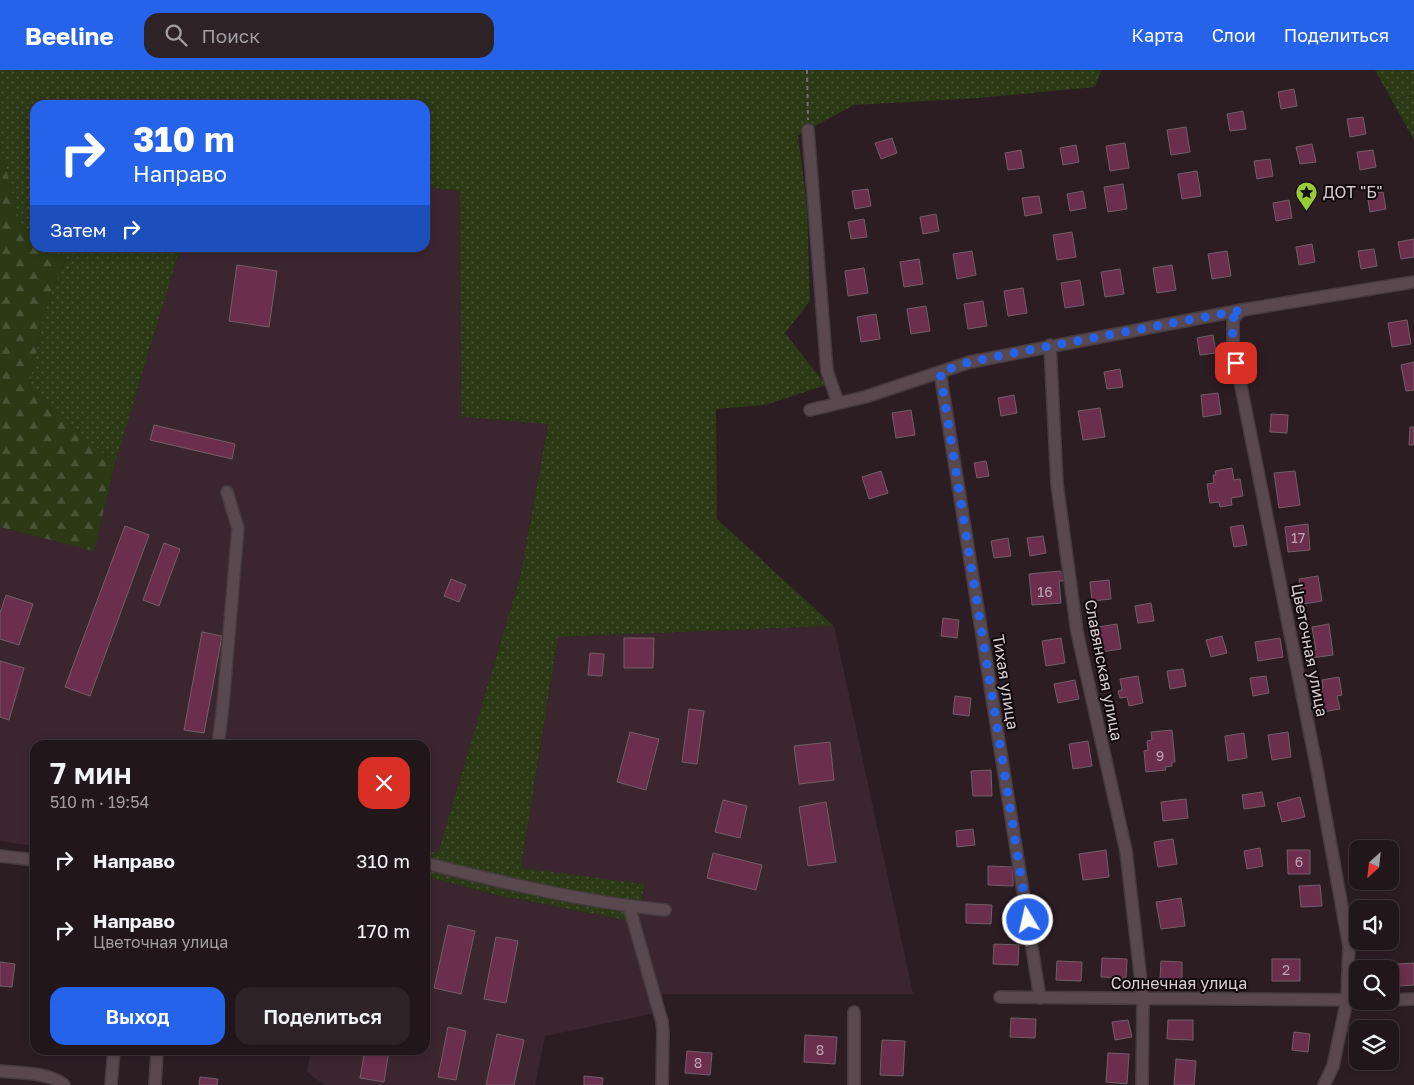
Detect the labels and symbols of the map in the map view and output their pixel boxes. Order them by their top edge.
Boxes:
place icon: ДОТ "Б" [1295,180,1319,211]
place label: ДОТ "Б" [1323,182,1383,202]
pin [1215,342,1257,384]
house number: 17 [1291,529,1305,546]
street label: Цветочная улица [1287,582,1333,718]
house number: 16 [1037,583,1053,600]
street label: Славянская улица [1080,598,1128,742]
street label: Тихая улица [989,633,1023,731]
house number: 9 [1156,747,1164,764]
north arrow [1349,840,1399,890]
house number: 6 [1295,853,1303,870]
position arrow [1001,893,1053,945]
house number: 2 [1282,961,1290,978]
street label: Солнечная улица [1111,973,1247,993]
house number: 8 [816,1041,824,1058]
house number: 8 [694,1054,702,1071]

